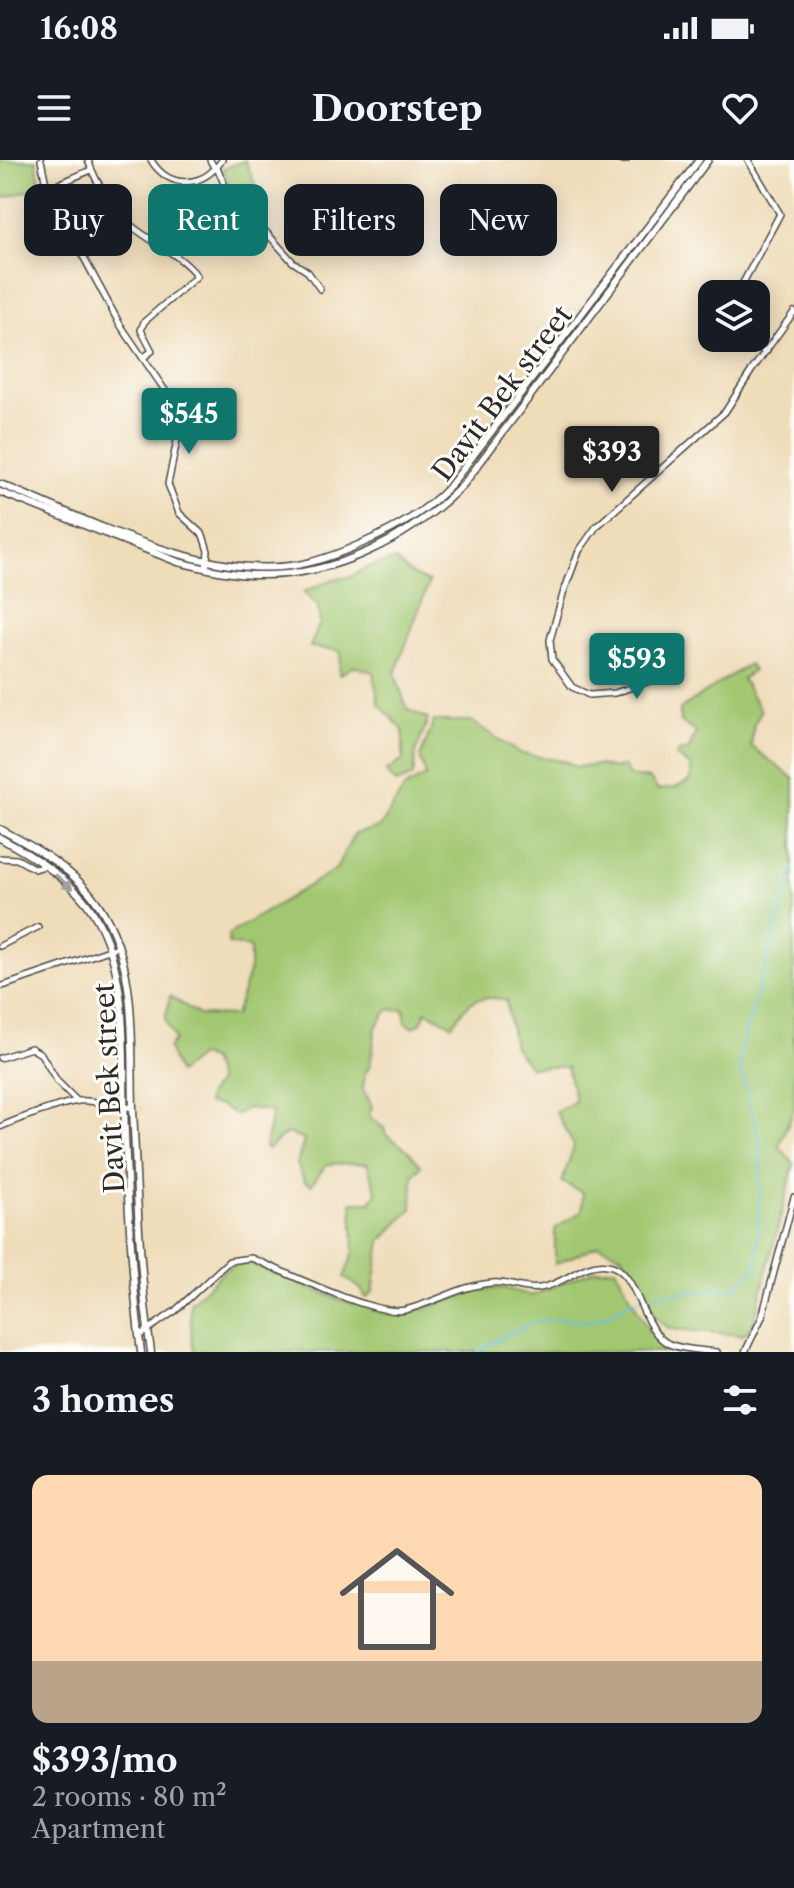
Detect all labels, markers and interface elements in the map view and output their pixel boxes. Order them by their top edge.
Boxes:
text: 16:08 [40,10,118,47]
icon: menu [32,86,76,130]
text: Doorstep [311,86,483,130]
icon: heart [718,86,762,130]
chip: Buy [24,184,132,256]
chip: Rent [148,184,268,256]
chip: Filters [284,184,424,256]
chip: New [440,184,557,256]
map controls [698,280,770,352]
button: layers [698,280,770,352]
street label: Davit Bek street [425,299,579,487]
pin: $545 [142,388,236,456]
text: $545 [160,398,218,430]
pin: $393 [565,426,659,494]
text: $393 [582,436,642,468]
pin: $593 [590,633,684,701]
text: $593 [607,643,667,675]
one-way arrow [54,873,74,890]
street label: Davit Bek street [87,982,131,1194]
icon: filters [718,1378,762,1422]
text: 3 homes [32,1379,175,1421]
icon: home [325,1527,469,1671]
text: $393/mo [32,1739,178,1781]
text: 2 rooms · 80 m² [32,1781,227,1813]
text: Apartment [32,1813,165,1845]

